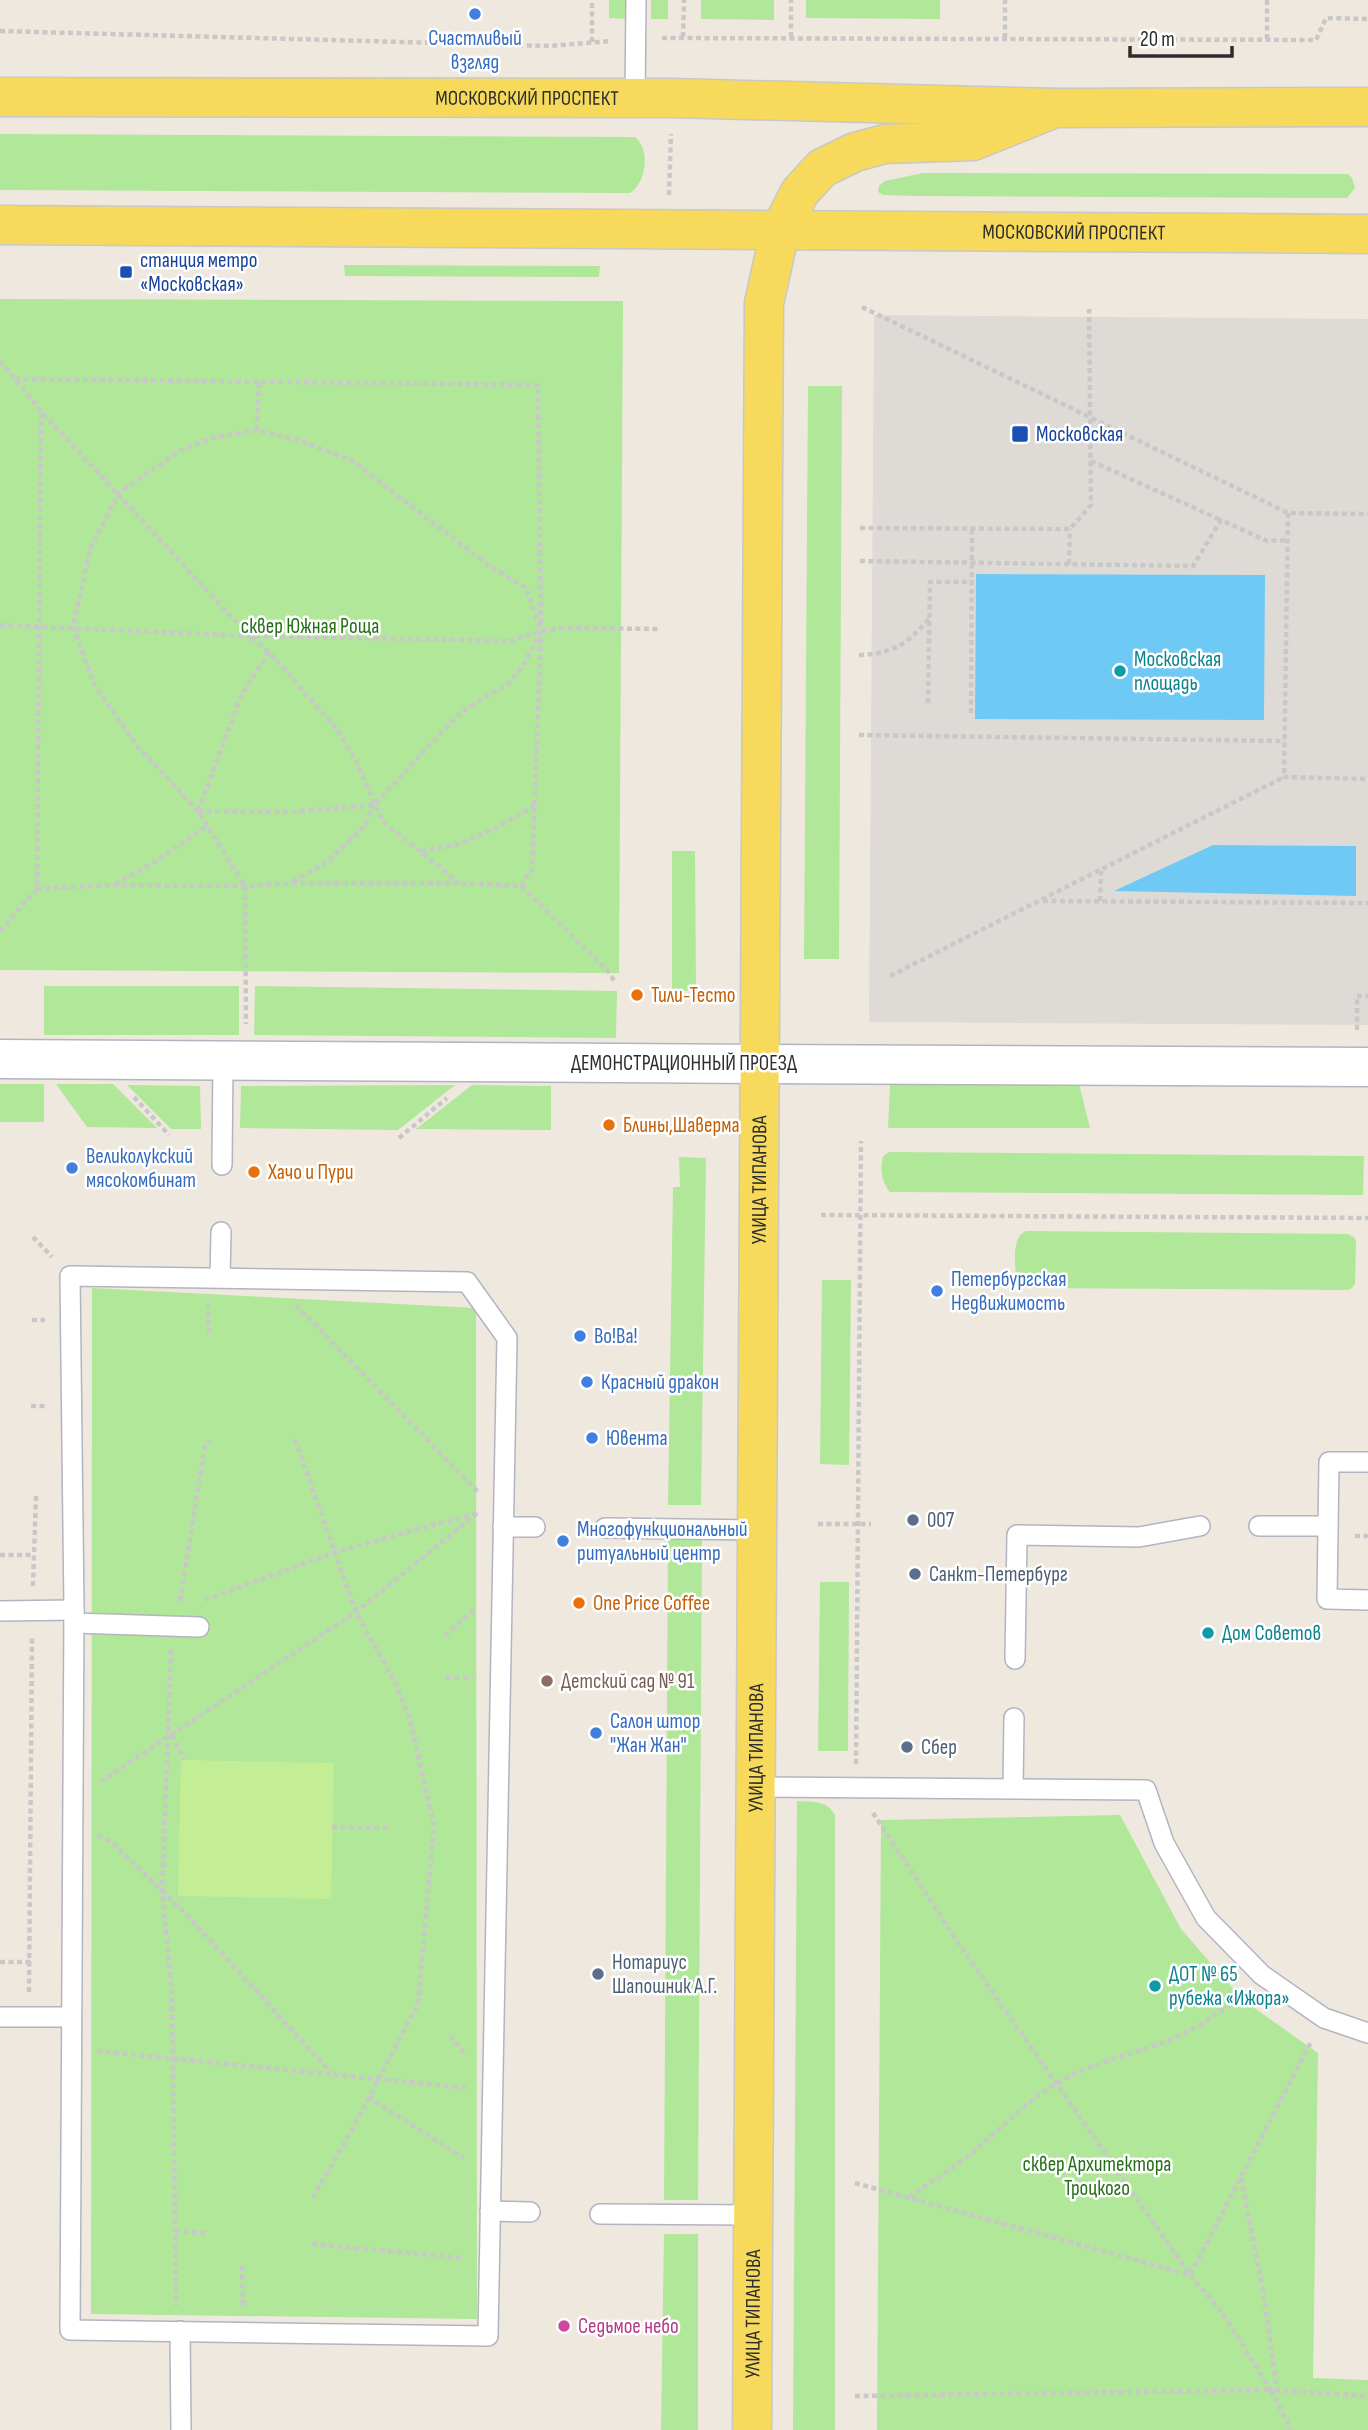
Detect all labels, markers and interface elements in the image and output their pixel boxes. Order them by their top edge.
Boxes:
marker: Счастливый взгляд [467,6,483,22]
scale bar [1130,14,1232,58]
place label: Счастливый взгляд [428,26,522,75]
text: 20 m [1140,27,1175,52]
street label: МОСКОВСКИЙ ПРОСПЕКТ [435,85,619,110]
street label: МОСКОВСКИЙ ПРОСПЕКТ [982,219,1166,245]
place label: станция метро «Московская» [140,248,257,297]
marker: станция метро «Московская» [118,264,134,280]
place label: Московская [1036,422,1123,447]
marker: Московская [1010,424,1030,444]
park label: сквер Южная Роща [241,614,379,639]
place label: Московская площадь [1134,647,1221,696]
marker: Московская площадь [1112,663,1128,679]
place label: Тили-Тесто [651,983,736,1008]
marker: Тили-Тесто [629,987,645,1003]
street label: ДЕМОНСТРАЦИОННЫЙ ПРОЕЗД [571,1051,797,1076]
place label: Блины,Шаверма [623,1113,740,1138]
street label: УЛИЦА ТИПАНОВА [746,1114,772,1245]
marker: Блины,Шаверма [601,1117,617,1133]
place label: Великолукский мясокомбинат [86,1144,196,1193]
marker: Великолукский мясокомбинат [64,1160,80,1176]
place label: Хачо и Пури [267,1160,354,1185]
marker: Хачо и Пури [246,1164,262,1180]
place label: Петербургская Недвижимость [951,1267,1066,1316]
marker: Петербургская Недвижимость [929,1283,945,1299]
place label: Во!Ва! [594,1324,638,1349]
marker: Во!Ва! [572,1328,588,1344]
place label: Красный дракон [601,1370,719,1395]
marker: Красный дракон [579,1374,595,1390]
place label: Ювента [606,1426,668,1451]
marker: Ювента [584,1430,600,1446]
place label: 007 [927,1508,955,1533]
marker: 007 [905,1512,921,1528]
place label: Многофункциональный ритуальный центр [577,1517,748,1566]
marker: Многофункциональный ритуальный центр [555,1533,571,1549]
place label: Санкт-Петербург [929,1562,1068,1587]
marker: Санкт-Петербург [907,1566,923,1582]
place label: One Price Coffee [593,1591,710,1616]
marker: One Price Coffee [571,1595,587,1611]
place label: Дом Советов [1222,1621,1321,1646]
marker: Дом Советов [1200,1625,1216,1641]
place label: Детский сад № 91 [561,1669,695,1694]
marker: Детский сад № 91 [539,1673,555,1689]
street label: УЛИЦА ТИПАНОВА [743,1682,769,1813]
place label: Салон штор "Жан Жан" [610,1709,700,1758]
marker: Салон штор "Жан Жан" [588,1725,604,1741]
place label: Сбер [921,1735,957,1760]
marker: Сбер [899,1739,915,1755]
place label: Нотариус Шапошник А.Г. [612,1950,717,1999]
place label: ДОТ № 65 рубежа «Ижора» [1169,1962,1290,2011]
marker: Нотариус Шапошник А.Г. [590,1966,606,1982]
marker: ДОТ № 65 рубежа «Ижора» [1147,1978,1163,1994]
park label: сквер Архитектора Троцкого [1023,2152,1171,2201]
street label: УЛИЦА ТИПАНОВА [740,2248,766,2379]
place label: Седьмое небо [578,2314,679,2339]
marker: Седьмое небо [556,2318,572,2334]

